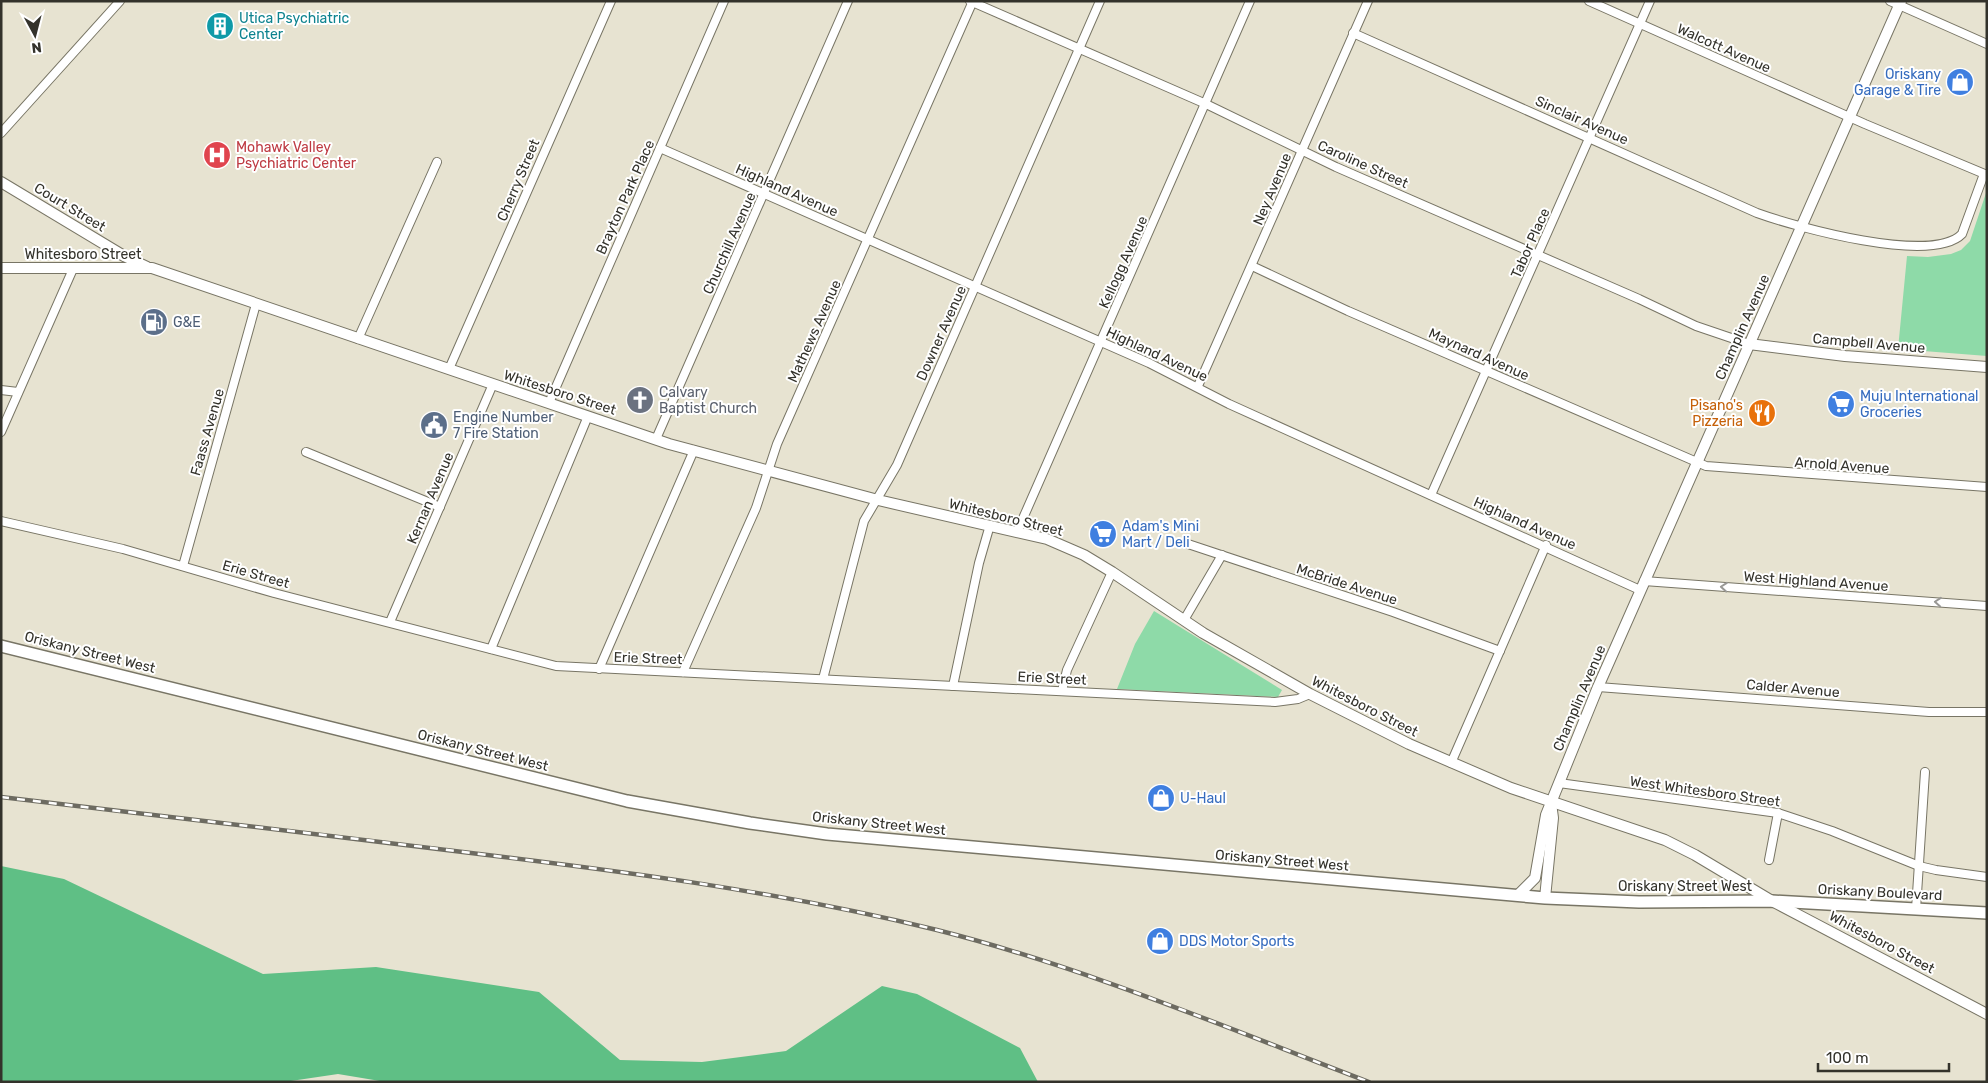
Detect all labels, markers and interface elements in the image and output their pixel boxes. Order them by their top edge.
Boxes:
north arrow [10,10,60,60]
place label: Utica Psychiatric Center [239,10,349,43]
building icon: Utica Psychiatric Center [205,11,235,41]
street label: Walcott Avenue [1674,20,1773,77]
text: N [30,38,43,56]
place label: Oriskany Garage & Tire [1854,66,1941,99]
shop icon: Oriskany Garage & Tire [1945,67,1975,97]
street label: Sinclair Avenue [1533,92,1631,149]
street label: Cherry Street [494,136,544,224]
street label: Brayton Park Place [593,137,658,257]
street label: Caroline Street [1315,137,1411,192]
place label: Mohawk Valley Psychiatric Center [236,139,357,172]
hospital icon: Mohawk Valley Psychiatric Center [202,140,232,170]
street label: Ney Avenue [1250,150,1295,228]
street label: Highland Avenue [733,160,841,221]
street label: Court Street [31,179,109,236]
street label: Churchill Avenue [699,189,760,297]
street label: Tabor Place [1507,205,1554,281]
street label: Kellogg Avenue [1095,213,1152,311]
street label: Whitesboro Street [24,246,142,263]
street label: Champlin Avenue [1712,272,1773,383]
street label: Mathews Avenue [784,277,845,385]
street label: Downer Avenue [913,283,970,383]
fuel station icon: G&E [139,307,169,337]
place label: G&E [173,314,201,331]
street label: Highland Avenue [1103,323,1211,386]
street label: Maynard Avenue [1426,325,1532,384]
street label: Campbell Avenue [1812,330,1926,357]
street label: Whitesboro Street [502,366,619,419]
place label: Calvary Baptist Church [659,384,757,417]
church icon: Calvary Baptist Church [625,385,655,415]
street label: Faass Avenue [187,387,228,478]
place label: Muju International Groceries [1860,388,1979,421]
supermarket icon: Muju International Groceries [1826,389,1856,419]
place label: Pisano's Pizzeria [1690,397,1743,430]
restaurant icon: Pisano's Pizzeria [1747,398,1777,428]
place label: Engine Number 7 Fire Station [453,409,554,442]
public building icon: Engine Number 7 Fire Station [419,410,449,440]
street label: Kernan Avenue [403,450,457,547]
street label: Arnold Avenue [1794,454,1890,477]
street label: Highland Avenue [1471,493,1579,554]
street label: Whitesboro Street [947,495,1065,540]
place label: Adam's Mini Mart / Deli [1122,518,1199,551]
supermarket icon: Adam's Mini Mart / Deli [1088,519,1118,549]
street label: Erie Street [220,557,292,592]
street label: McBride Avenue [1294,560,1400,609]
street label: West Highland Avenue [1743,568,1889,595]
one-way arrow [1719,581,1727,592]
one-way arrow [1934,597,1942,608]
street label: Oriskany Street West [23,628,158,677]
street label: Champlin Avenue [1549,642,1610,754]
street label: Erie Street [613,649,683,668]
street label: Erie Street [1017,668,1087,689]
street label: Whitesboro Street [1309,672,1421,741]
street label: Calder Avenue [1746,676,1841,701]
street label: Oriskany Street West [416,726,551,775]
street label: West Whitesboro Street [1629,773,1782,811]
shop icon: U-Haul [1146,783,1176,813]
place label: U-Haul [1180,790,1226,807]
street label: Oriskany Street West [811,808,947,839]
street label: Oriskany Street West [1214,846,1350,875]
street label: Oriskany Street West [1618,878,1753,895]
street label: Oriskany Boulevard [1817,881,1943,904]
street label: Whitesboro Street [1826,907,1938,978]
shop icon: DDS Motor Sports [1145,926,1175,956]
place label: DDS Motor Sports [1179,933,1294,950]
scale bar [1818,1040,1949,1072]
text: 100 m [1826,1049,1868,1067]

